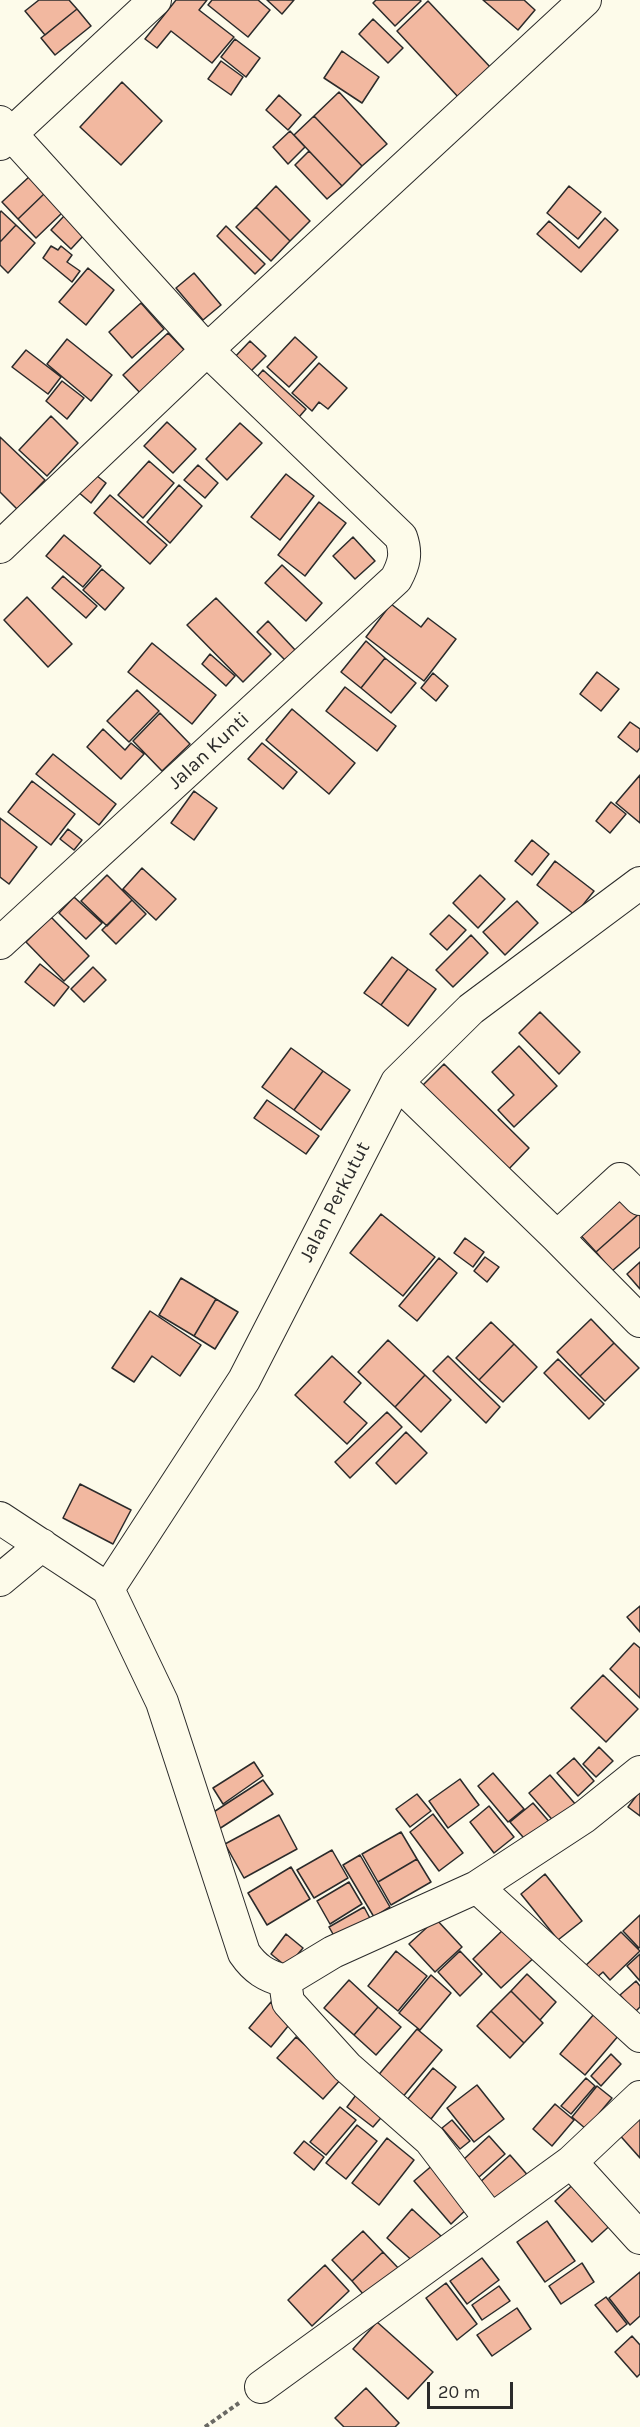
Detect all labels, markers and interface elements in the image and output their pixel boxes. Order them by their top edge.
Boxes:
street label: Jalan Kunti [163,707,255,795]
street label: Jalan Perkutut [294,1138,376,1266]
scale bar [430,2370,516,2408]
text: 20 m [438,2381,480,2403]

